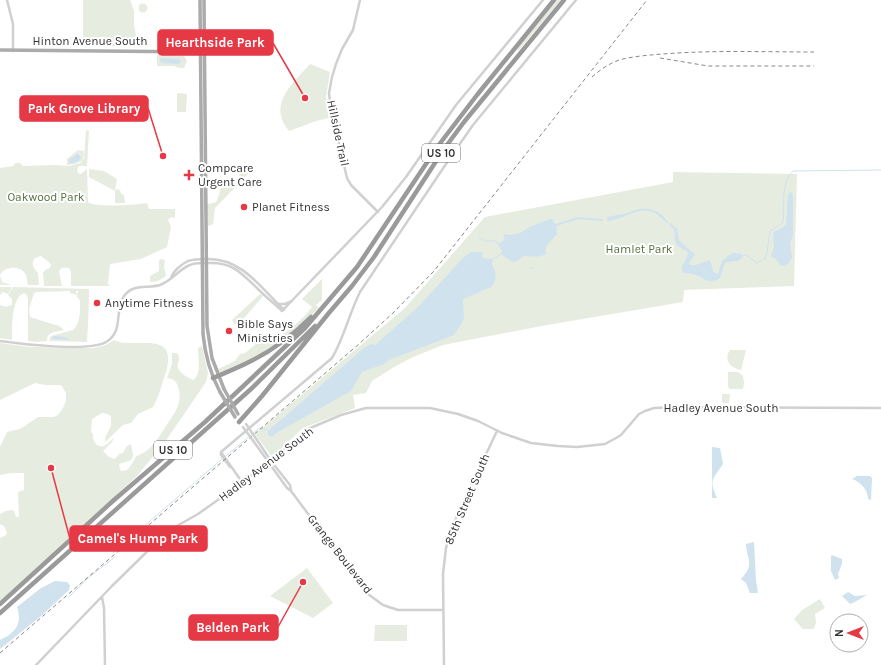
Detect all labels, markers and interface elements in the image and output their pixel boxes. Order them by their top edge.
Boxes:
callout: Hearthside Park [158,30,273,55]
street label: Hinton Avenue South [32,34,148,48]
text: Hearthside Park [165,35,265,50]
callout: Park Grove Library [20,96,148,121]
street label: Hillside Trail [324,99,352,167]
text: Park Grove Library [28,101,141,116]
road number: US 10 [422,144,460,162]
place label: Compcare Urgent Care [198,161,262,189]
marker: Compcare Urgent Care [183,169,195,181]
park label: Oakwood Park [7,190,85,204]
place label: Planet Fitness [252,200,330,214]
marker: Planet Fitness [239,202,249,212]
park label: Hamlet Park [605,242,673,256]
place label: Anytime Fitness [105,296,193,310]
marker: Anytime Fitness [92,298,102,308]
place label: Bible Says Ministries [237,317,293,345]
marker: Bible Says Ministries [224,326,234,336]
street label: Hadley Avenue South [664,401,778,415]
street label: Hadley Avenue South [216,424,316,504]
road number: US 10 [154,441,192,459]
street label: 85th Street South [442,451,492,547]
street label: Grange Boulevard [305,512,375,596]
callout: Camel's Hump Park [70,526,207,551]
text: Camel's Hump Park [78,531,198,546]
north arrow [829,613,869,653]
callout: Belden Park [189,615,278,640]
text: Belden Park [196,620,270,635]
text: N [833,629,846,637]

